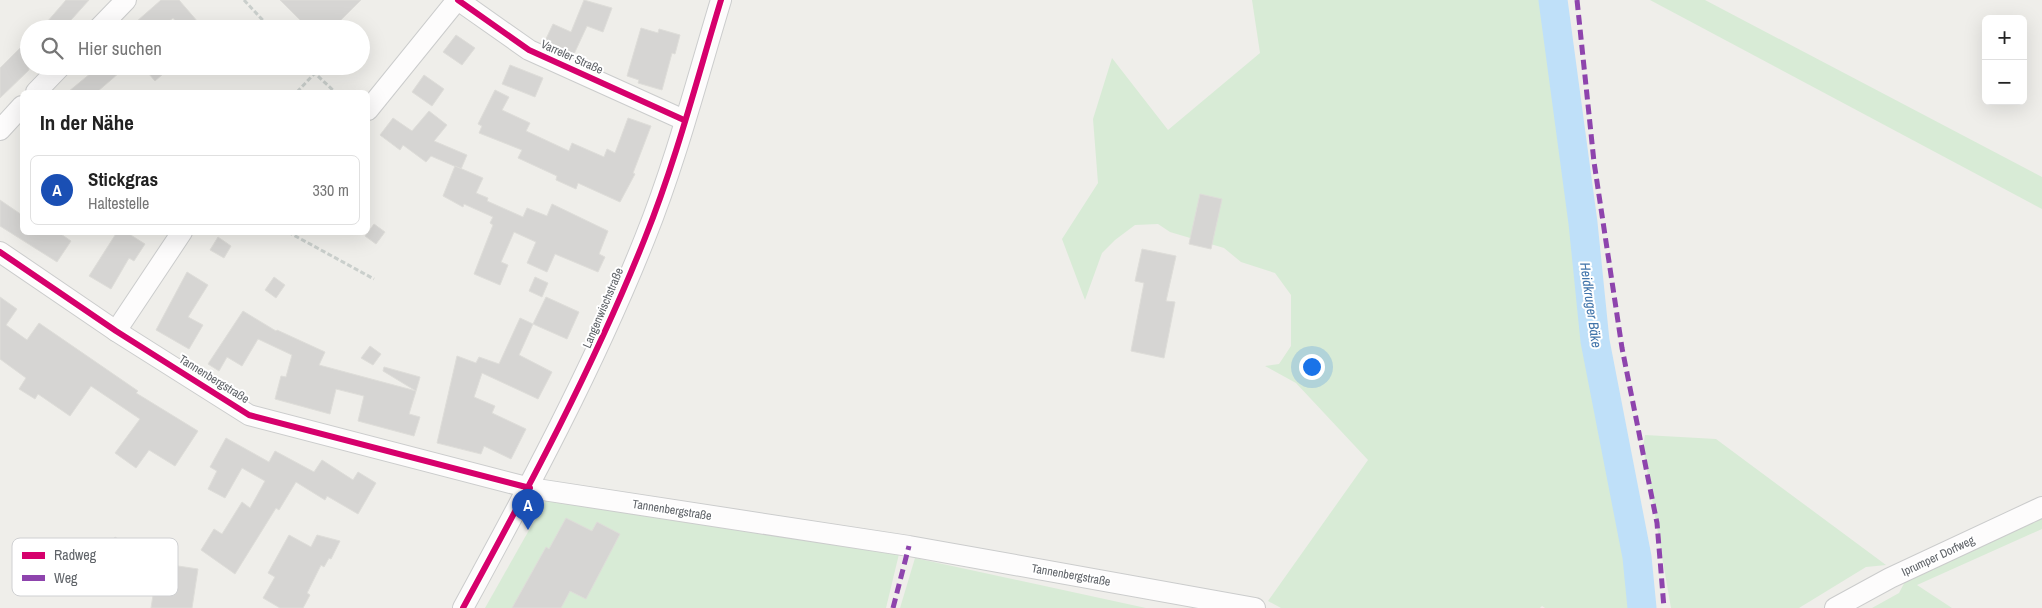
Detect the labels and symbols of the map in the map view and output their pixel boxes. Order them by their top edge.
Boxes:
street label: Varreler Straße [538,36,606,78]
water label: Heidkruger Bäke [1576,261,1606,349]
street label: Langenwischstraße [579,265,627,351]
street label: Tannenbergstraße [176,351,252,407]
your location [1299,354,1325,380]
pin: A [512,489,544,530]
street label: Tannenbergstraße [631,496,713,524]
street label: Iprumper Dorfweg [1899,532,1978,580]
legend [12,538,178,596]
text: Radweg [54,546,97,564]
street label: Tannenbergstraße [1030,560,1112,590]
text: Weg [54,569,78,587]

